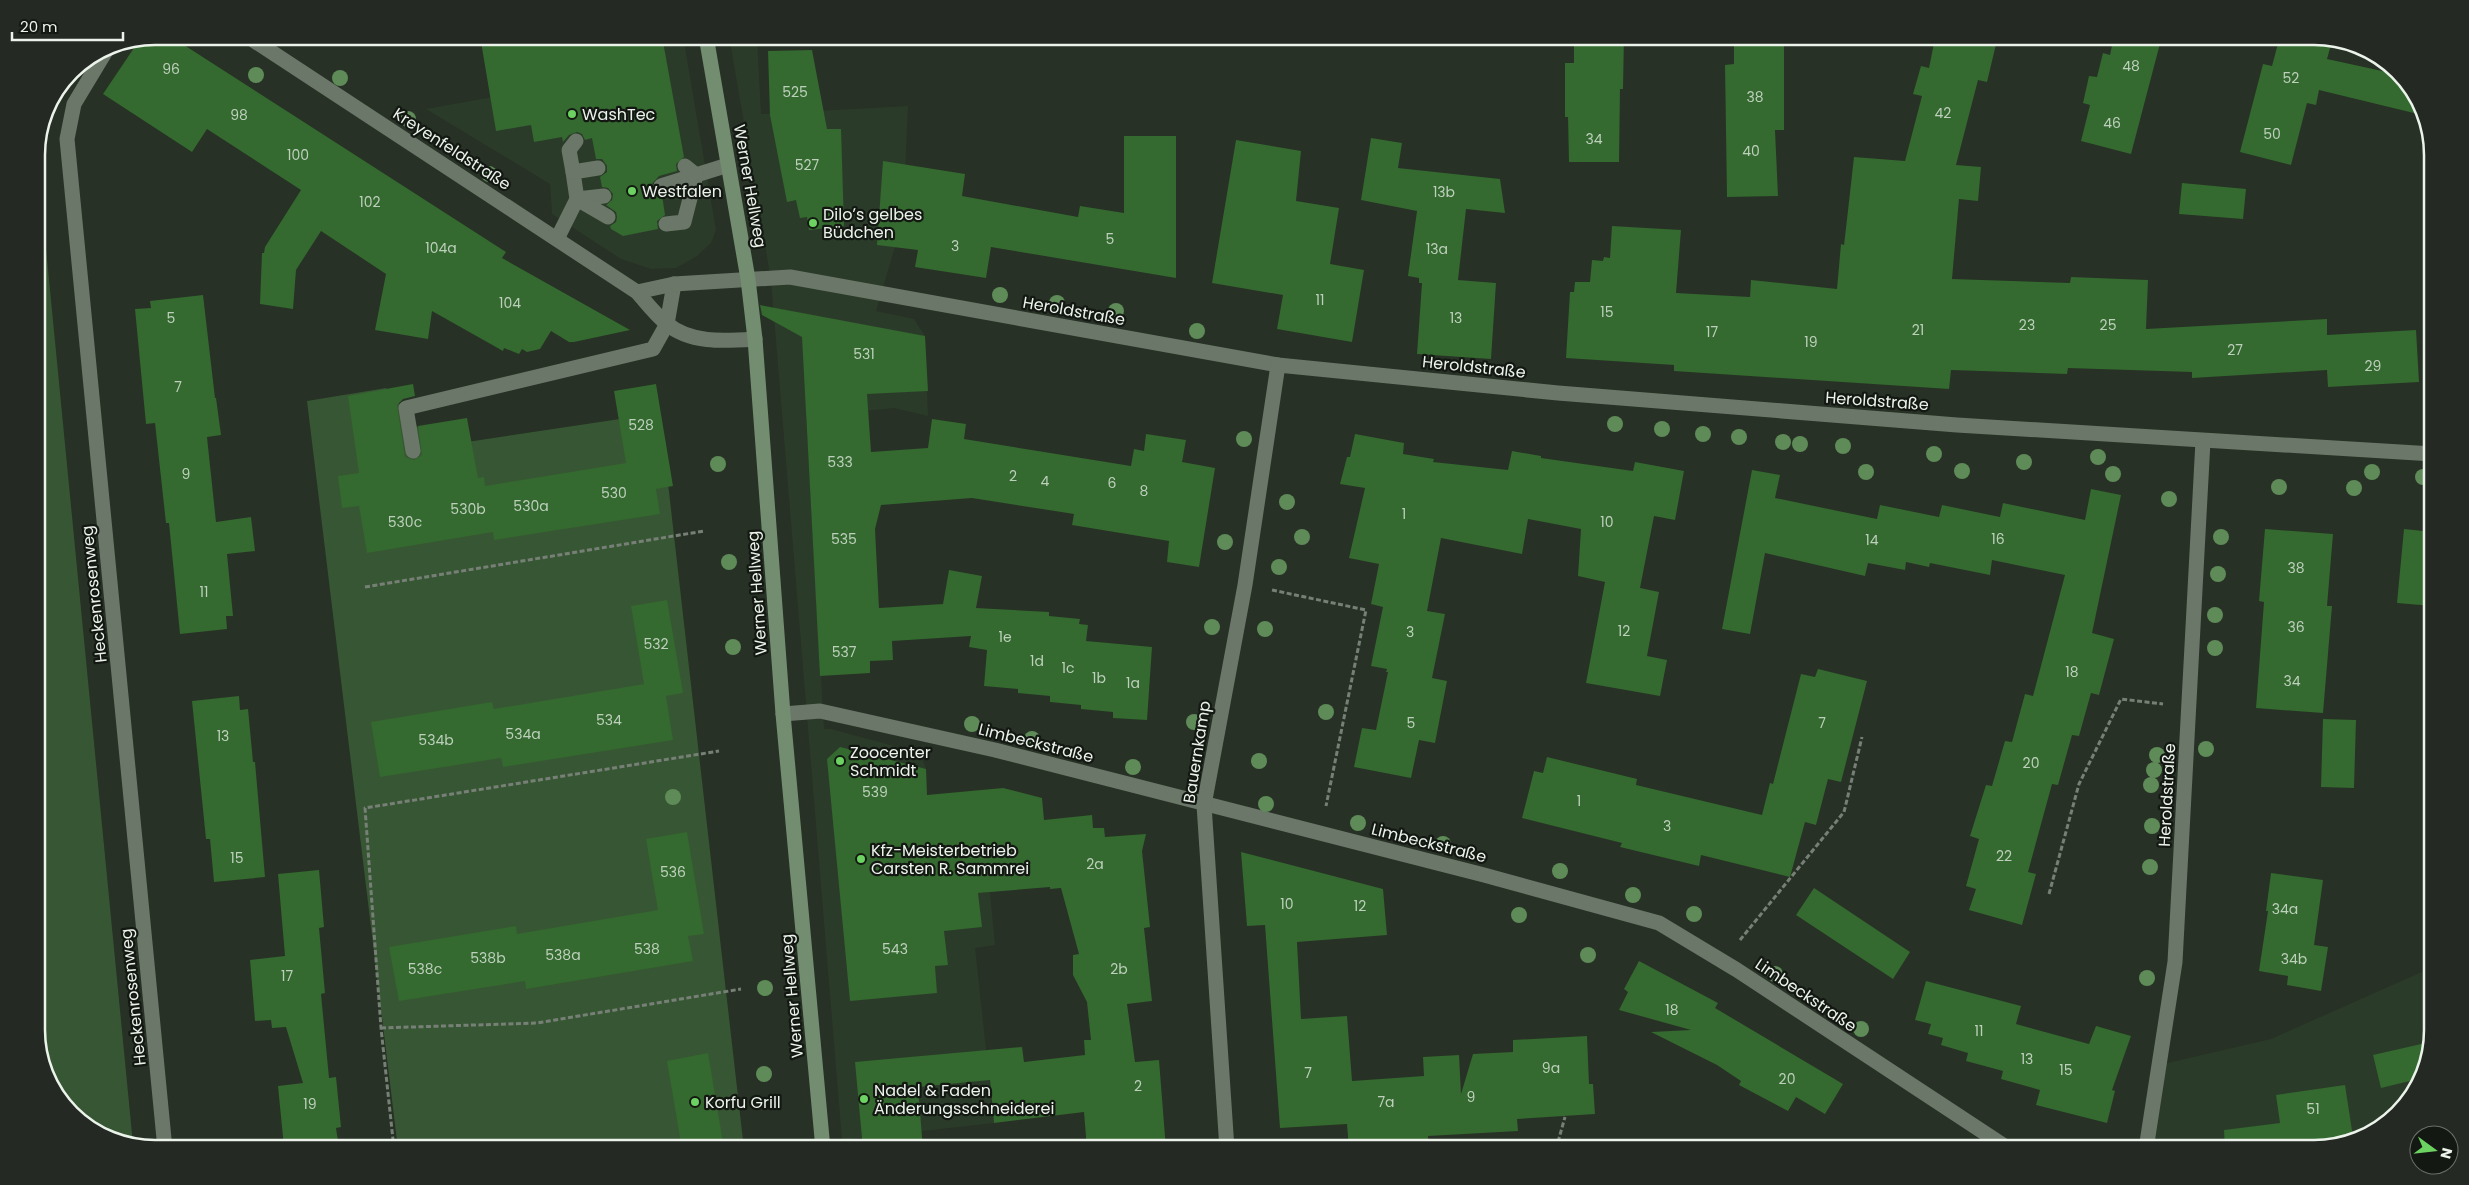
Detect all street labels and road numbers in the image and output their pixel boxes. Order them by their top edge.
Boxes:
street label: Kreyenfeldstraße [389,102,516,196]
street label: Werner Hellweg [728,123,772,249]
street label: Heroldstraße [1021,291,1127,331]
street label: Heroldstraße [1421,350,1527,384]
street label: Heroldstraße [1824,386,1930,416]
street label: Heckenrosenweg [75,524,113,664]
street label: Werner Hellweg [741,530,773,656]
street label: Bauernkamp [1178,699,1216,805]
street label: Limbeckstraße [976,718,1096,768]
street label: Heroldstraße [2153,743,2181,847]
street label: Limbeckstraße [1369,818,1489,868]
street label: Heckenrosenweg [114,927,152,1067]
street label: Werner Hellweg [775,933,809,1059]
street label: Limbeckstraße [1751,953,1861,1038]

